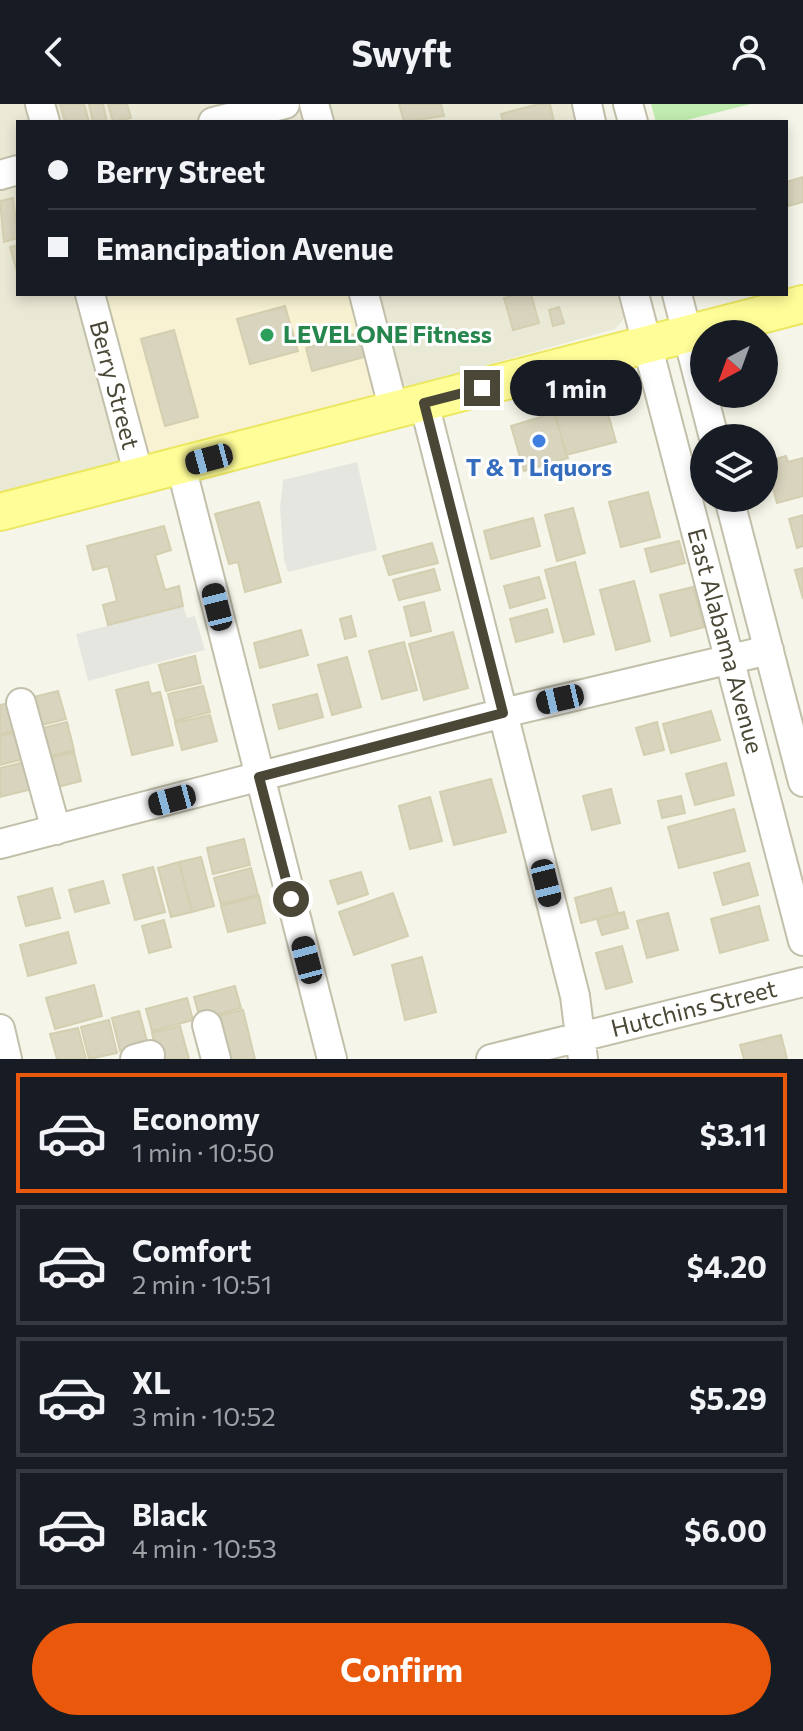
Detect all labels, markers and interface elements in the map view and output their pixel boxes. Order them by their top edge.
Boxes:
icon: back [32,30,76,74]
text: Swyft [351,30,452,74]
icon: person [727,30,771,74]
text: Berry Street [96,152,265,189]
text: Emancipation Avenue [96,229,394,266]
street label: Berry Street [84,317,147,452]
place label: LEVELONE Fitness [283,319,492,348]
north arrow [690,320,778,408]
map controls [690,320,778,512]
marker: LEVELONE Fitness [258,326,276,344]
callout: 1 min [510,360,642,416]
route end [464,370,500,406]
text: 1 min [545,372,607,403]
button: layers [690,424,778,512]
marker: T & T Liquors [530,432,548,450]
car [183,441,235,477]
place label: T & T Liquors [466,452,612,481]
street label: East Alabama Avenue [682,525,770,756]
car [200,581,234,633]
car [534,682,586,716]
car [146,782,198,818]
car [529,857,563,909]
route start [273,881,309,917]
car [289,934,325,986]
street label: Hutchins Street [608,973,780,1042]
icon: car [36,1097,108,1169]
text: Economy [132,1099,260,1136]
text: $3.11 [700,1115,767,1152]
text: 1 min · 10:50 [132,1136,275,1167]
icon: car [36,1229,108,1301]
text: Comfort [132,1231,251,1268]
text: $4.20 [687,1247,767,1284]
text: 2 min · 10:51 [132,1268,272,1299]
icon: car [36,1361,108,1433]
text: XL [132,1363,171,1400]
text: $5.29 [689,1379,767,1416]
text: 3 min · 10:52 [132,1400,276,1431]
icon: car [36,1493,108,1565]
text: Black [132,1495,208,1532]
text: $6.00 [684,1511,767,1548]
text: 4 min · 10:53 [132,1532,277,1563]
button: Confirm [32,1623,771,1715]

